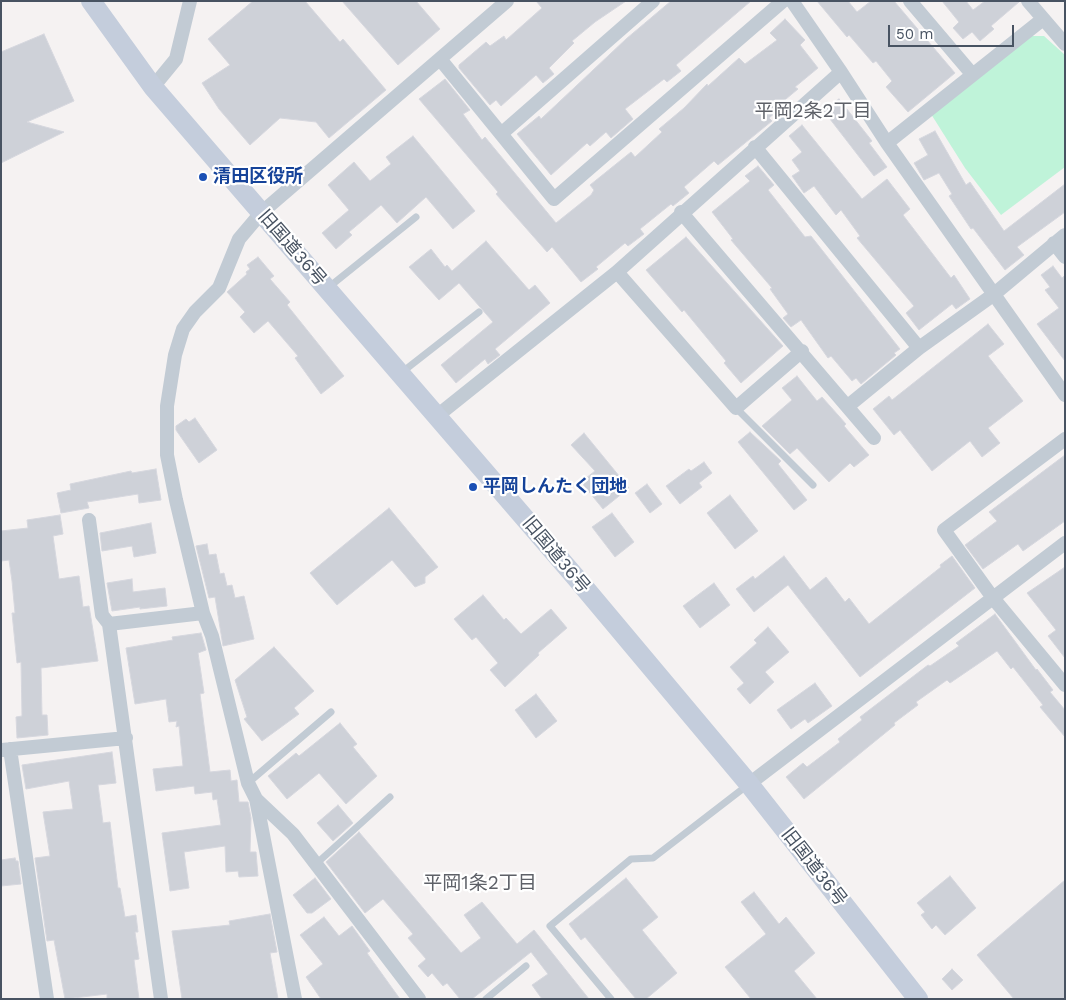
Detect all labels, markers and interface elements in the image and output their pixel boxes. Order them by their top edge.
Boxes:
scale bar [891,15,1017,47]
text: 50 m [896,25,933,43]
district label: 平岡2条2丁目 [754,100,872,122]
place label: 清田区役所 [213,166,303,188]
marker: 清田区役所 [197,171,209,183]
street label: 旧国道36号 [253,206,331,290]
place label: 平岡しんたく団地 [483,476,627,498]
marker: 平岡しんたく団地 [467,481,479,493]
street label: 旧国道36号 [518,512,594,598]
street label: 旧国道36号 [777,824,851,910]
district label: 平岡1条2丁目 [423,872,537,894]

